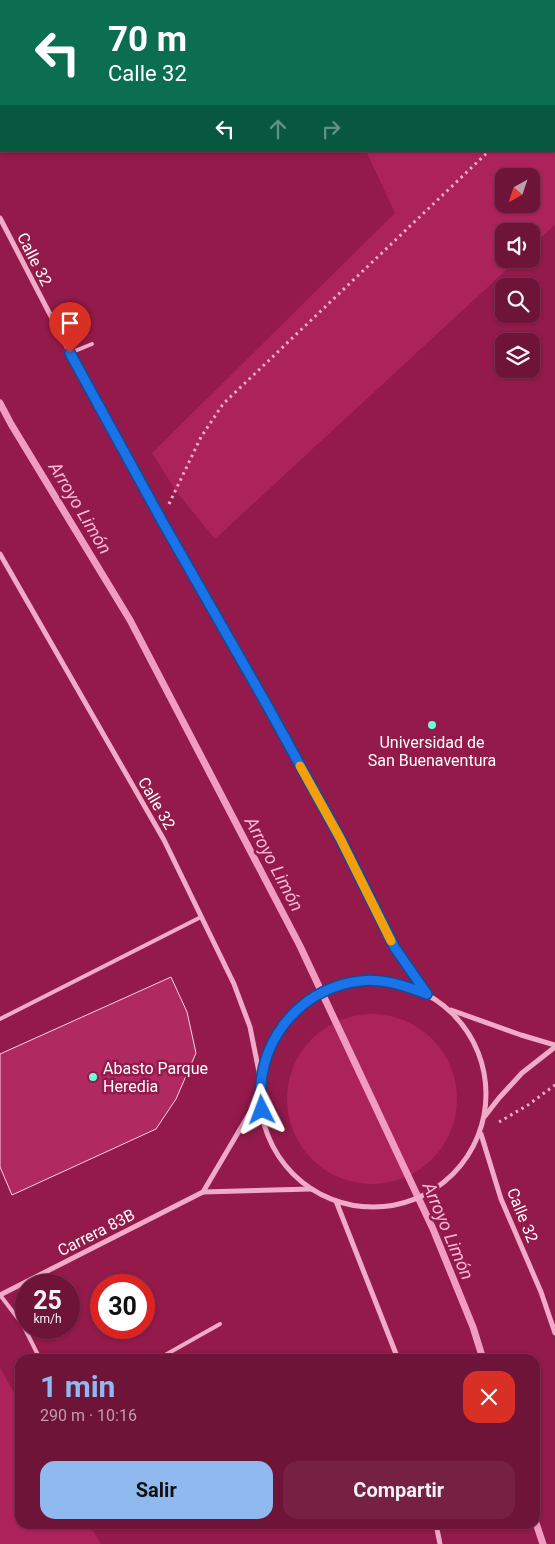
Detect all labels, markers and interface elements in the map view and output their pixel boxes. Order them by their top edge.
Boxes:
text: 70 m [108,19,187,60]
icon: left [25,20,90,85]
text: Calle 32 [108,61,187,86]
icon: left [211,115,239,143]
icon: ahead [264,115,292,143]
icon: right [317,115,345,143]
north arrow [495,168,540,212]
map controls [495,168,540,378]
button: sound [495,223,540,268]
street label: Calle 32 [13,229,56,289]
button: search [495,278,540,323]
pin [49,302,91,353]
icon: arrive [56,309,84,337]
button: layers [495,333,540,378]
water label: Arroyo Limón [44,457,116,558]
marker: Universidad de San Buenaventura [426,719,438,731]
place label: Universidad de San Buenaventura [368,733,496,770]
street label: Calle 32 [134,774,179,833]
water label: Arroyo Limón [240,812,308,915]
place label: Abasto Parque Heredia [103,1059,208,1096]
marker: Abasto Parque Heredia [87,1071,99,1083]
position arrow [235,1083,287,1135]
water label: Arroyo Limón [418,1178,478,1283]
street label: Calle 32 [503,1185,542,1245]
street label: Carrera 83B [54,1205,138,1260]
speed limit sign: 30 [90,1274,155,1339]
text: 25 [33,1286,62,1315]
text: km/h [33,1312,62,1326]
text: 1 min [40,1369,115,1404]
button: close [463,1371,515,1423]
text: 290 m · 10:16 [40,1406,137,1425]
button: Salir [40,1461,273,1519]
button: Compartir [283,1461,515,1519]

